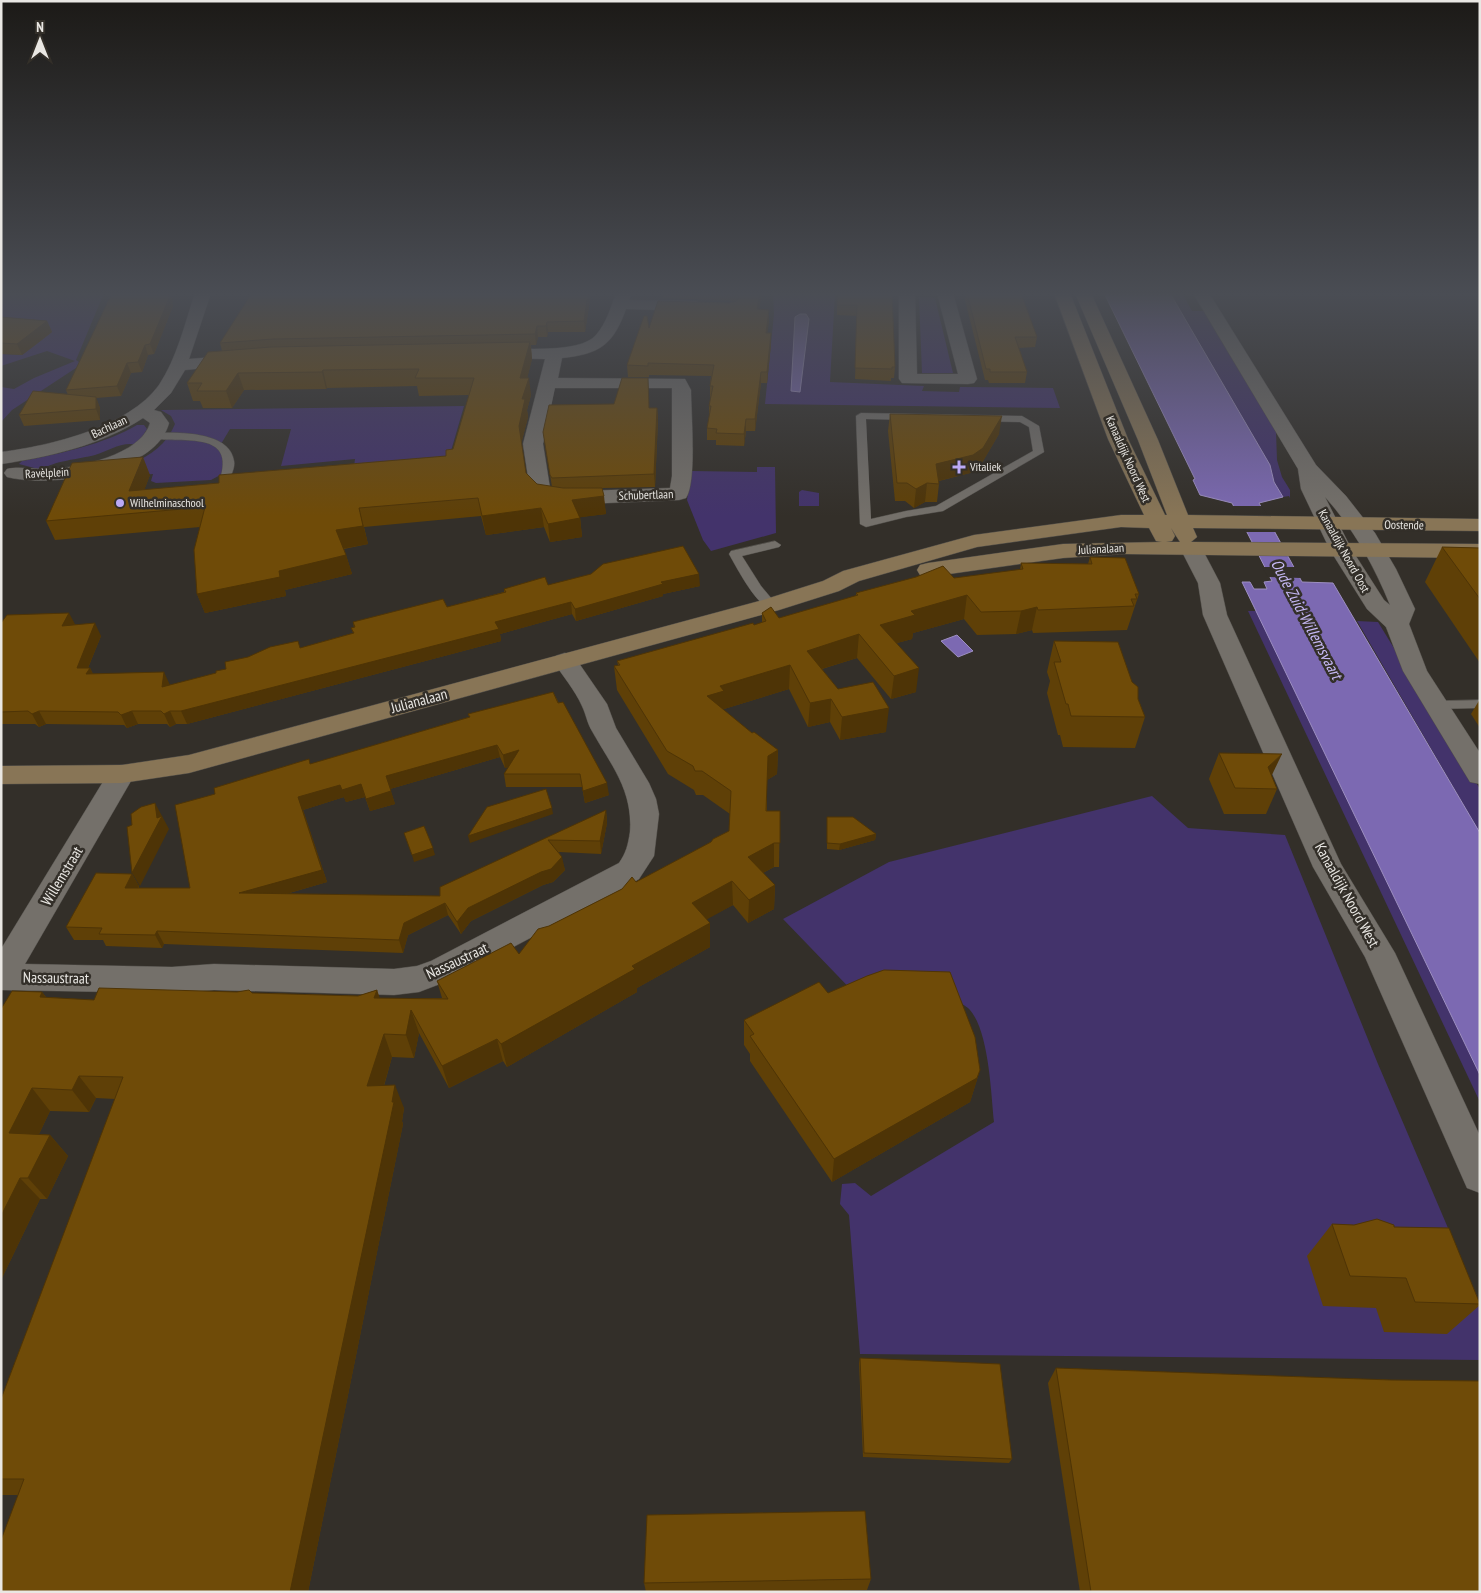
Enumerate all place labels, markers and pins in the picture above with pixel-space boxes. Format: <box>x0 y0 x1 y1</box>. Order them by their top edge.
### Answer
place label: Vitaliek <box>969 459 1002 474</box>
marker: Vitaliek <box>952 460 966 474</box>
place label: Wilhelminaschool <box>130 495 204 510</box>
marker: Wilhelminaschool <box>114 497 126 509</box>

